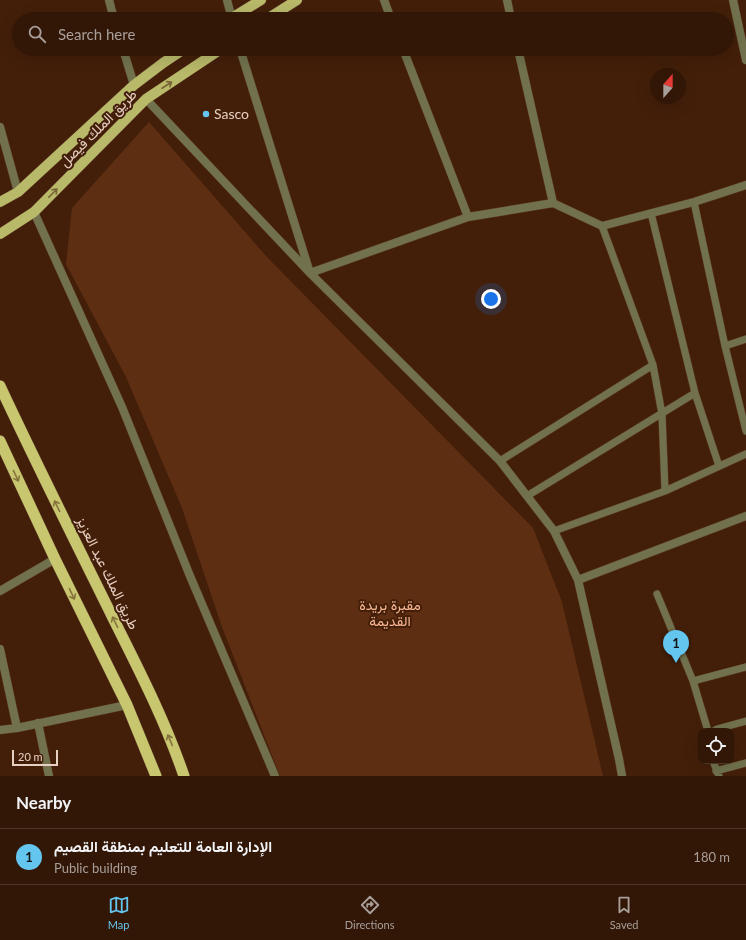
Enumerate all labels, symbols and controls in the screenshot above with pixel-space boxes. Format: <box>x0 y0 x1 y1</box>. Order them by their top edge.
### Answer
search box <box>12 12 734 56</box>
icon: search <box>26 23 48 45</box>
text: Search here <box>58 25 135 43</box>
north arrow <box>650 68 686 104</box>
one-way arrow <box>162 81 173 89</box>
street label: طريق الملك فيصل <box>55 85 141 171</box>
place label: Sasco <box>214 105 249 122</box>
marker: Sasco <box>201 109 211 119</box>
one-way arrow <box>48 188 58 198</box>
your location <box>481 289 501 309</box>
one-way arrow <box>13 470 21 482</box>
one-way arrow <box>53 500 60 512</box>
street label: طريق الملك عبد العزيز <box>72 513 143 632</box>
one-way arrow <box>69 587 76 599</box>
park label: مقبرة بريدة القديمة <box>359 596 421 629</box>
one-way arrow <box>111 616 118 628</box>
pin: 1 <box>663 630 689 663</box>
map controls <box>698 728 734 764</box>
button: locate <box>698 728 734 764</box>
one-way arrow <box>166 734 174 746</box>
scale bar <box>12 748 58 767</box>
text: 20 m <box>18 750 43 763</box>
text: Nearby <box>16 792 71 813</box>
text: الإدارة العامة للتعليم بمنطقة القصيم <box>54 837 272 855</box>
text: 1 <box>25 849 33 865</box>
text: 180 m <box>693 849 730 865</box>
text: Public building <box>54 860 137 876</box>
tab: Map <box>108 894 130 931</box>
tab: Directions <box>345 894 394 931</box>
tab: Saved <box>610 894 638 931</box>

